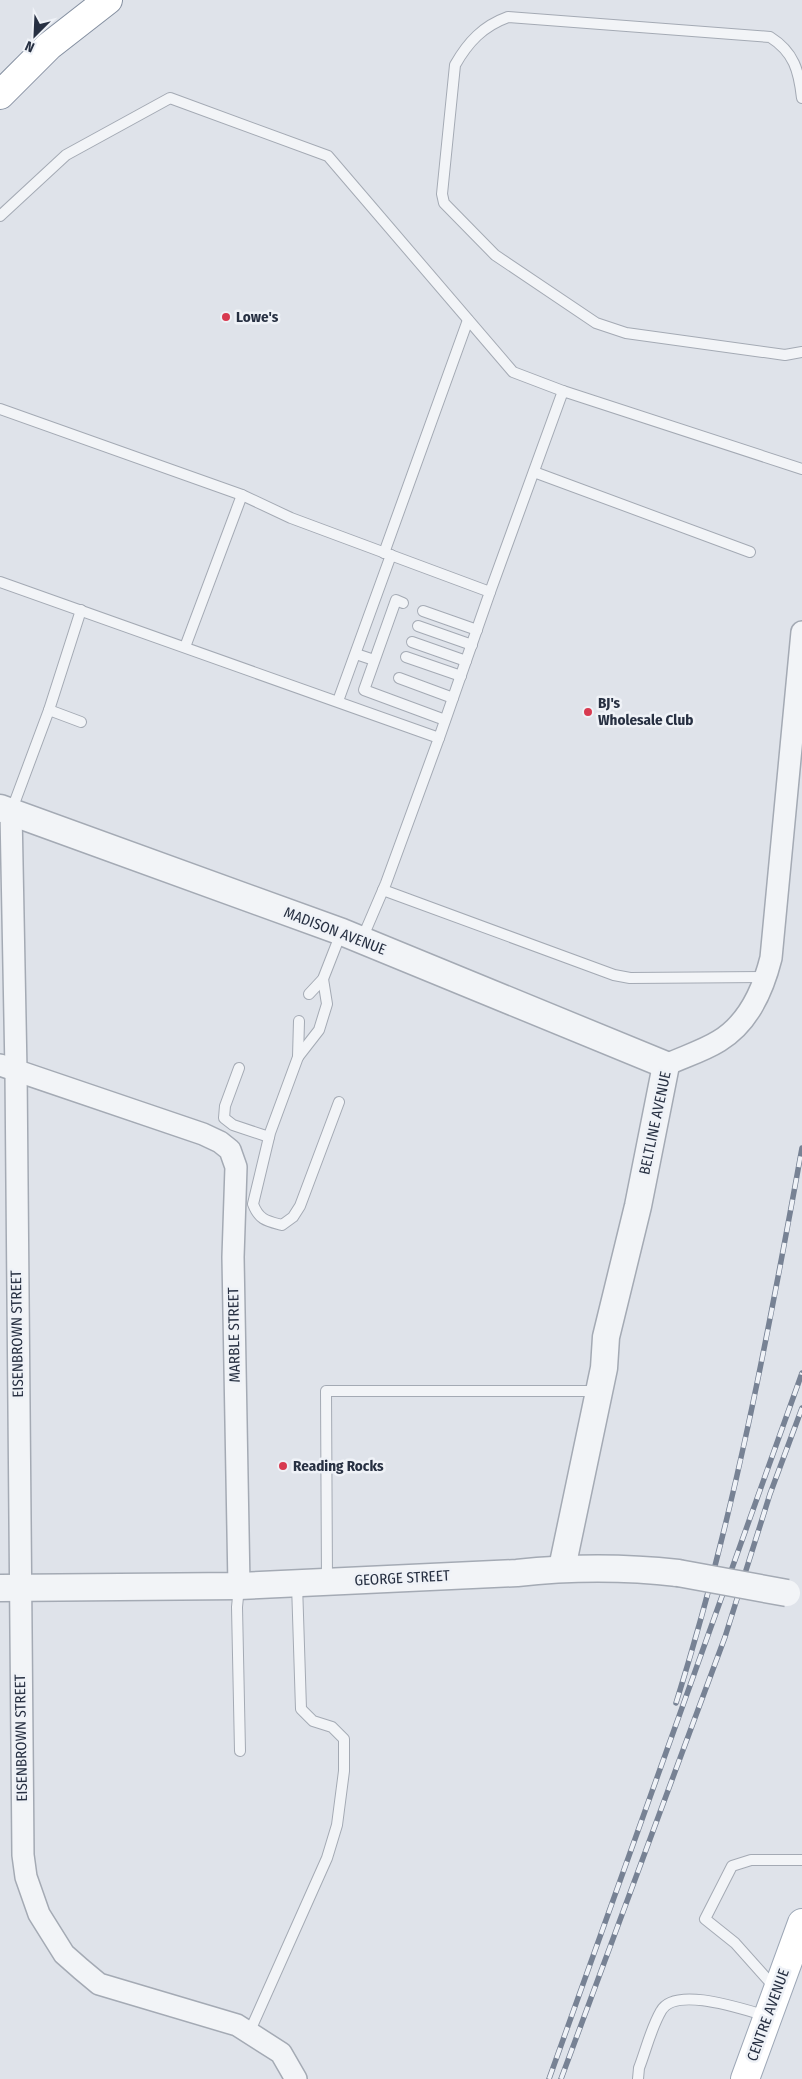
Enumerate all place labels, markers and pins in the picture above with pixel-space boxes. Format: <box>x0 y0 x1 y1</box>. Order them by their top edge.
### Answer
place label: Lowe's <box>236 308 279 326</box>
marker: Lowe's <box>220 311 232 323</box>
place label: BJ's Wholesale Club <box>598 694 693 729</box>
marker: BJ's Wholesale Club <box>582 706 594 718</box>
place label: Reading Rocks <box>293 1457 384 1475</box>
marker: Reading Rocks <box>277 1460 289 1472</box>

